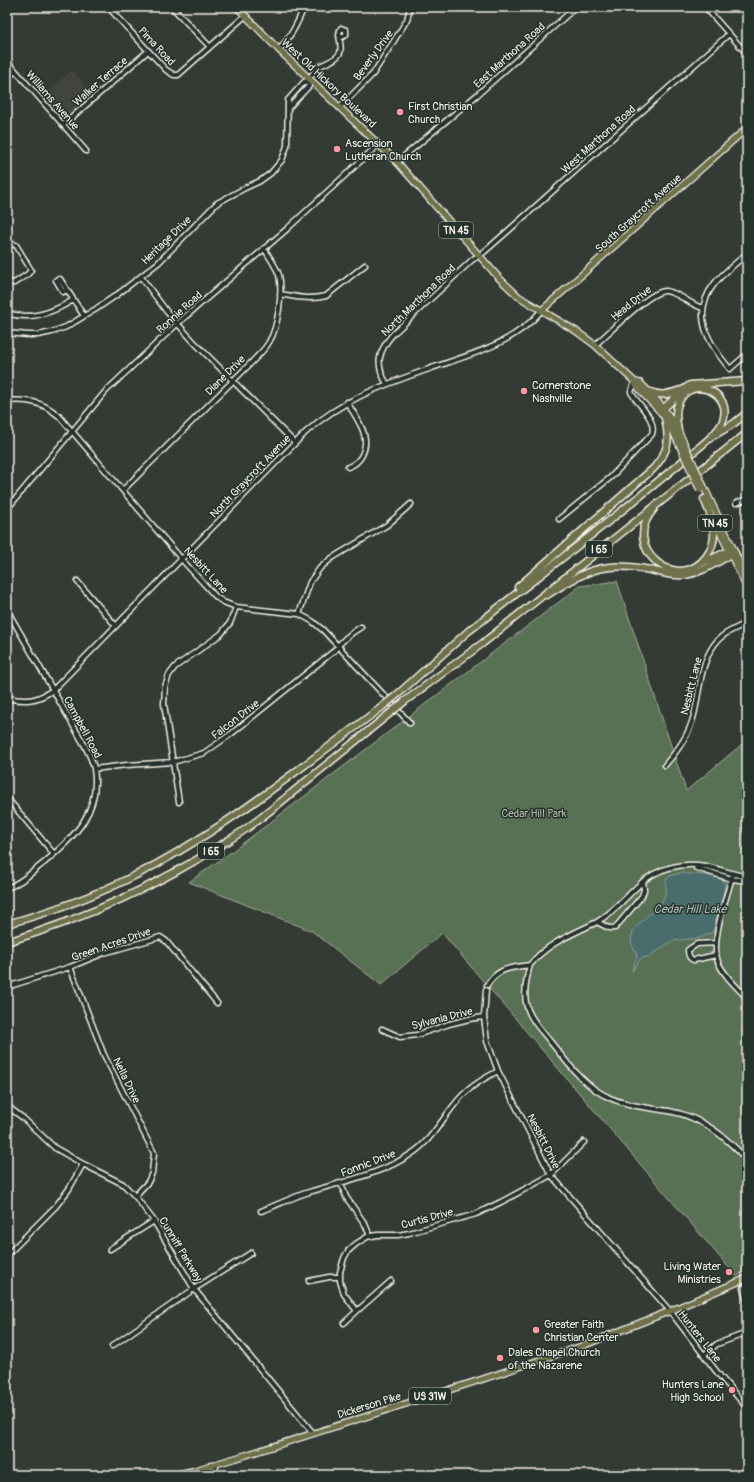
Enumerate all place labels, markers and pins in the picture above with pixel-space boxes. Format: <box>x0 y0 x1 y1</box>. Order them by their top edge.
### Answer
place label: First Christian Church <box>408 100 472 126</box>
marker: First Christian Church <box>395 107 405 117</box>
place label: Ascension Lutheran Church <box>345 137 421 163</box>
marker: Ascension Lutheran Church <box>332 144 342 154</box>
place label: Cornerstone Nashville <box>532 379 592 405</box>
marker: Cornerstone Nashville <box>519 386 529 396</box>
place label: Living Water Ministries <box>664 1260 721 1286</box>
marker: Living Water Ministries <box>724 1267 734 1277</box>
place label: Greater Faith Christian Center <box>544 1318 618 1344</box>
marker: Greater Faith Christian Center <box>531 1325 541 1335</box>
place label: Dales Chapel Church of the Nazarene <box>508 1346 600 1372</box>
marker: Dales Chapel Church of the Nazarene <box>495 1353 505 1363</box>
place label: Hunters Lane High School <box>662 1378 725 1404</box>
marker: Hunters Lane High School <box>727 1385 737 1395</box>

